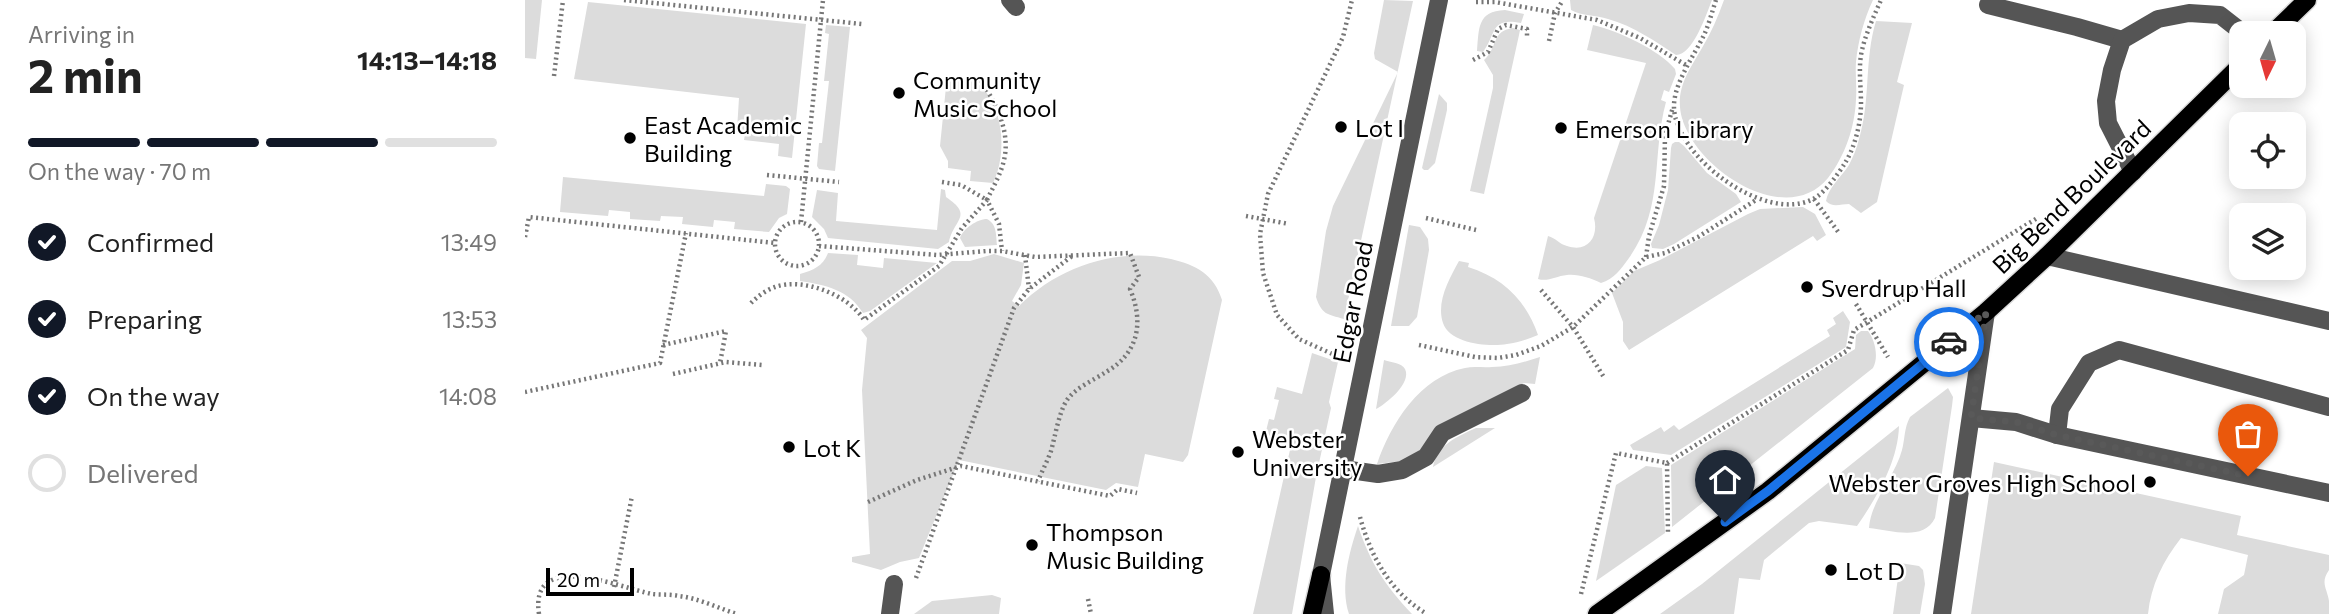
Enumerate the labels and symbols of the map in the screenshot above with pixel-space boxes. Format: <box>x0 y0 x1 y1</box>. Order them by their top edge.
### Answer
north arrow <box>2229 21 2307 98</box>
place label: Community Music School <box>913 65 1057 122</box>
marker: Community Music School <box>891 85 907 101</box>
place label: East Academic Building <box>644 110 802 167</box>
place label: Lot I <box>1355 113 1404 142</box>
street label: Big Bend Boulevard <box>1986 113 2156 279</box>
place label: Emerson Library <box>1575 114 1754 143</box>
marker: Lot I <box>1333 119 1349 135</box>
marker: Emerson Library <box>1553 120 1569 136</box>
marker: East Academic Building <box>622 130 638 146</box>
street label: Edgar Road <box>1326 239 1378 365</box>
place label: Sverdrup Hall <box>1821 273 1967 302</box>
marker: Sverdrup Hall <box>1799 279 1815 295</box>
courier <box>1914 307 1984 377</box>
pin <box>2218 404 2278 476</box>
place label: Webster University <box>1252 424 1363 481</box>
place label: Lot K <box>803 433 861 462</box>
marker: Lot K <box>781 439 797 455</box>
marker: Webster University <box>1230 444 1246 460</box>
pin <box>1695 450 1755 522</box>
place label: Webster Groves High School <box>1828 468 2136 497</box>
marker: Webster Groves High School <box>2142 474 2158 490</box>
place label: Thompson Music Building <box>1046 517 1204 574</box>
marker: Thompson Music Building <box>1024 537 1040 553</box>
place label: Lot D <box>1845 556 1905 585</box>
marker: Lot D <box>1823 562 1839 578</box>
scale bar <box>546 565 633 597</box>

